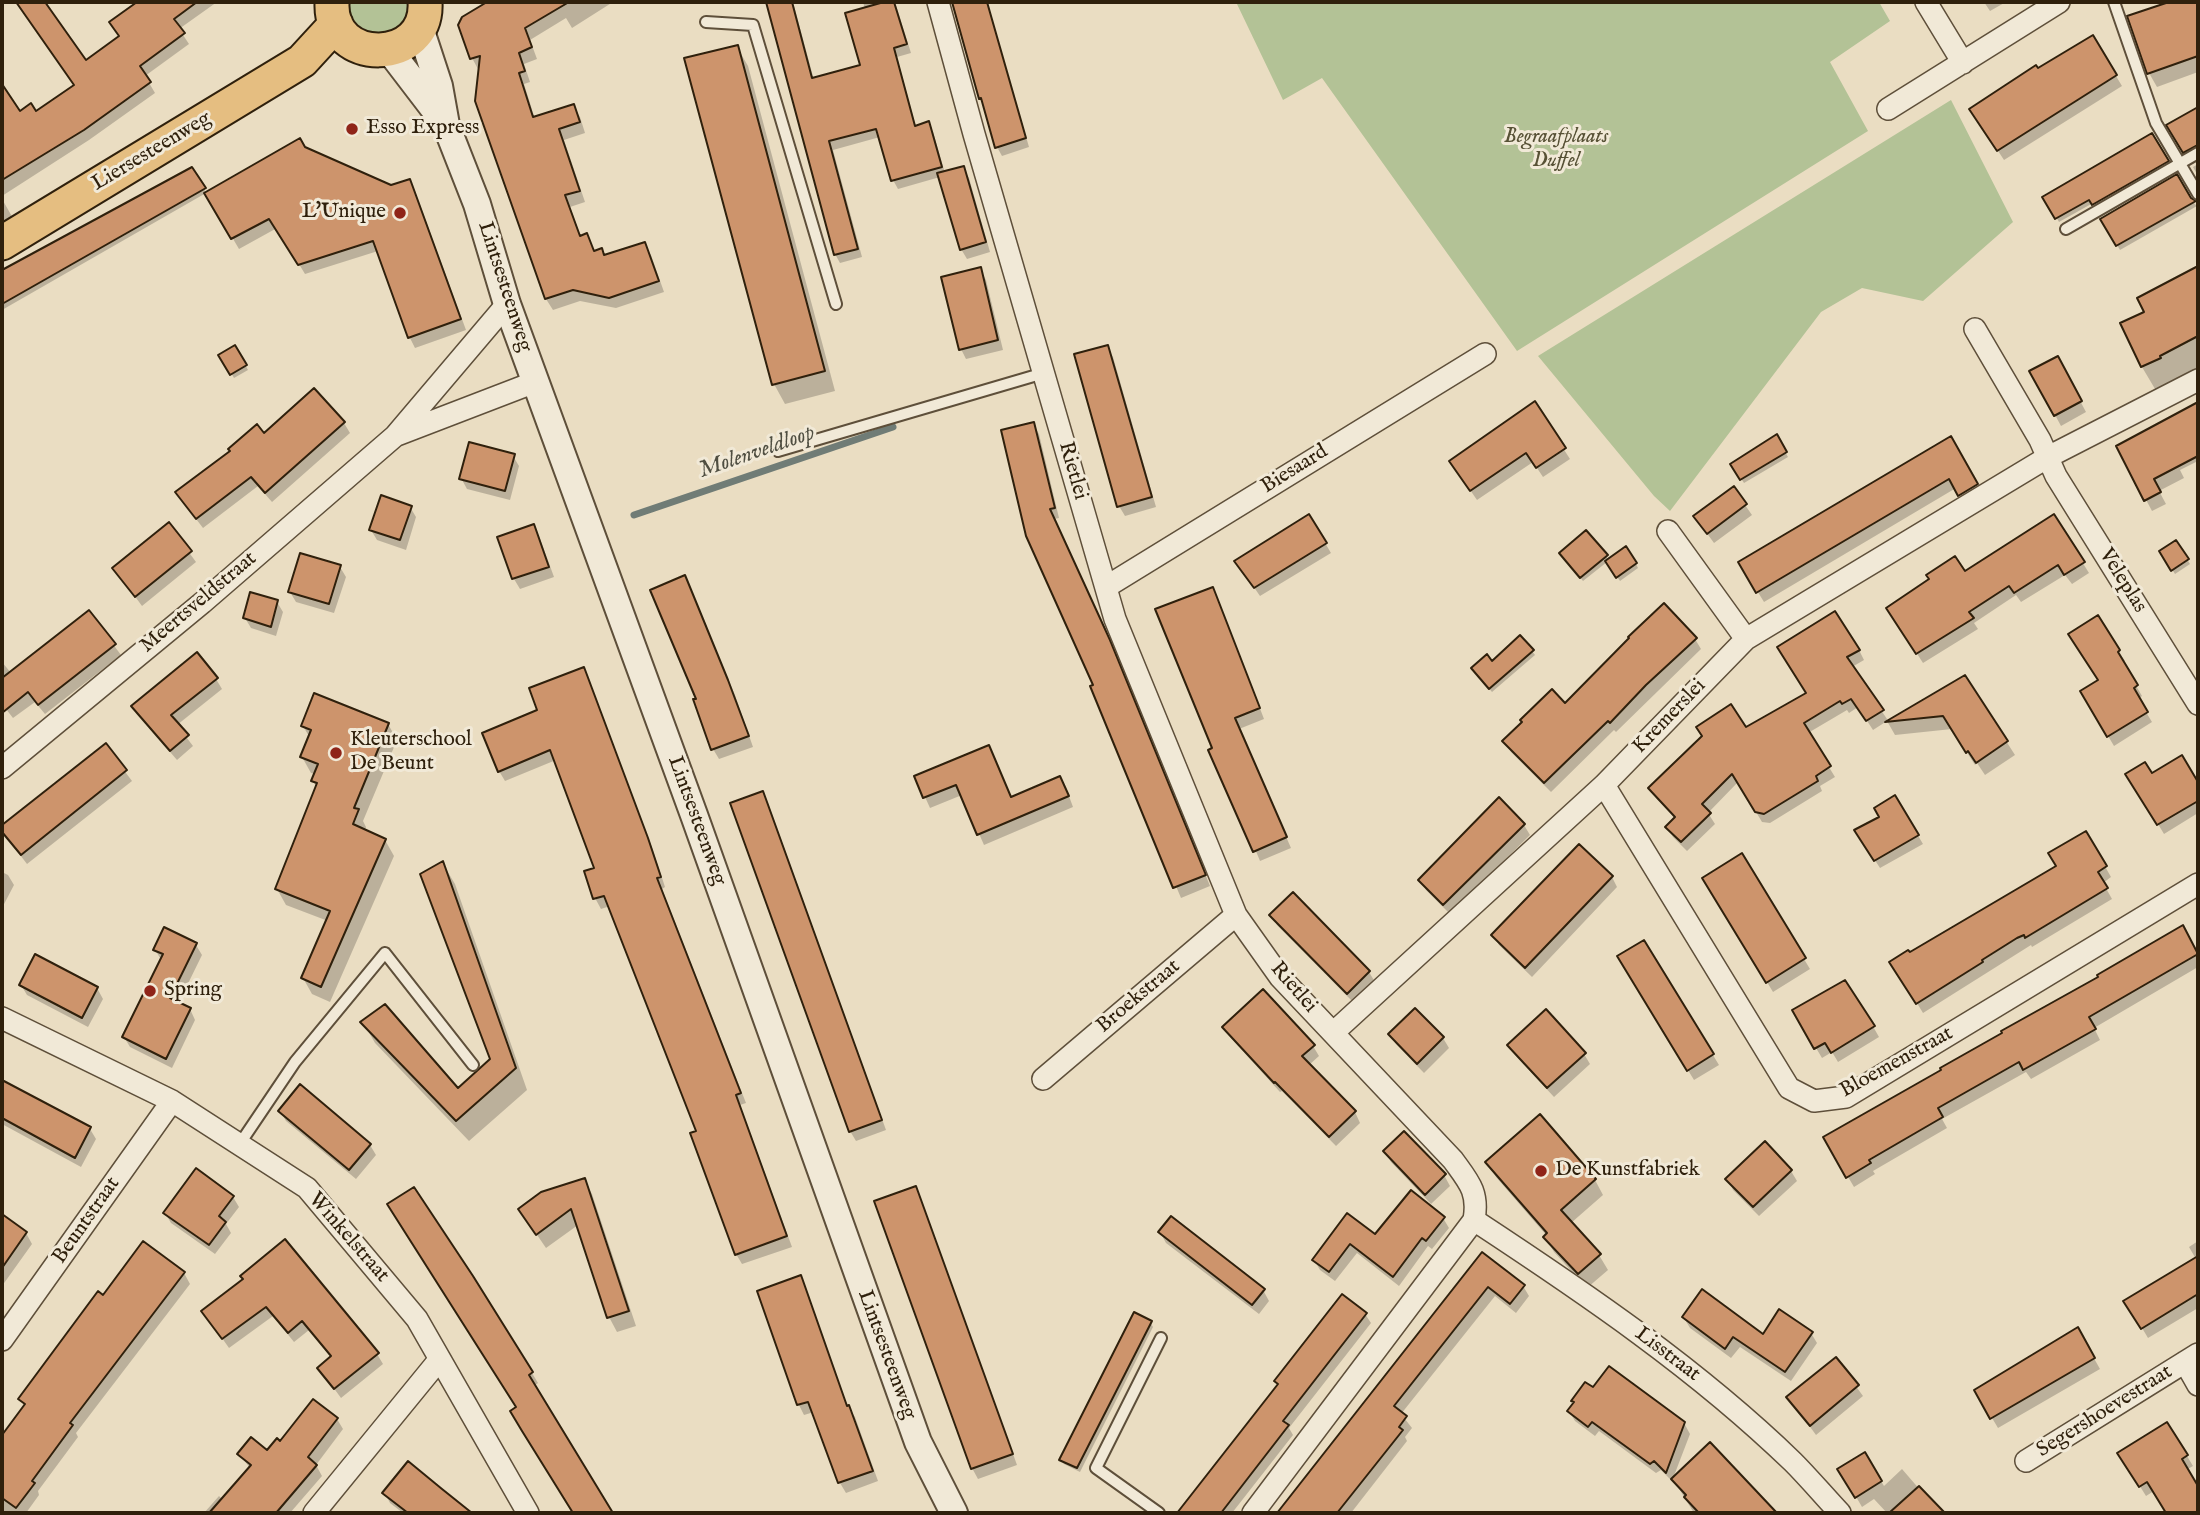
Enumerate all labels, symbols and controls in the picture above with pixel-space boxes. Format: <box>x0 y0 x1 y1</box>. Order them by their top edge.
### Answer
street label: Liersesteenweg <box>88 107 216 197</box>
place label: Esso Express <box>366 116 479 142</box>
marker: Esso Express <box>344 121 360 137</box>
park label: Begraafplaats Duffel <box>1504 125 1608 175</box>
place label: L'Unique <box>302 200 386 226</box>
marker: L'Unique <box>392 205 408 221</box>
street label: Lintsesteenweg <box>471 219 537 355</box>
water label: Molenveldloop <box>695 420 819 486</box>
street label: Rietlei <box>1052 439 1092 503</box>
street label: Biesaard <box>1257 440 1333 500</box>
street label: Veleplas <box>2092 544 2152 618</box>
street label: Meertsveldstraat <box>136 547 262 659</box>
street label: Kremerslei <box>1628 674 1712 760</box>
place label: Kleuterschool De Beunt <box>350 728 472 778</box>
marker: Kleuterschool De Beunt <box>328 745 344 761</box>
street label: Lintsesteenweg <box>661 753 731 889</box>
street label: Broekstraat <box>1092 955 1186 1039</box>
street label: Rietlei <box>1264 957 1322 1019</box>
place label: Spring <box>164 978 222 1004</box>
marker: Spring <box>142 983 158 999</box>
street label: Bloemenstraat <box>1836 1022 1958 1104</box>
place label: De Kunstfabriek <box>1555 1158 1700 1184</box>
marker: De Kunstfabriek <box>1533 1163 1549 1179</box>
street label: Beuntstraat <box>48 1173 126 1269</box>
street label: Winkelstraat <box>302 1188 394 1288</box>
street label: Lintsesteenweg <box>851 1287 921 1423</box>
street label: Lisstraat <box>1629 1322 1705 1388</box>
street label: Segershoevestraat <box>2033 1360 2177 1464</box>

